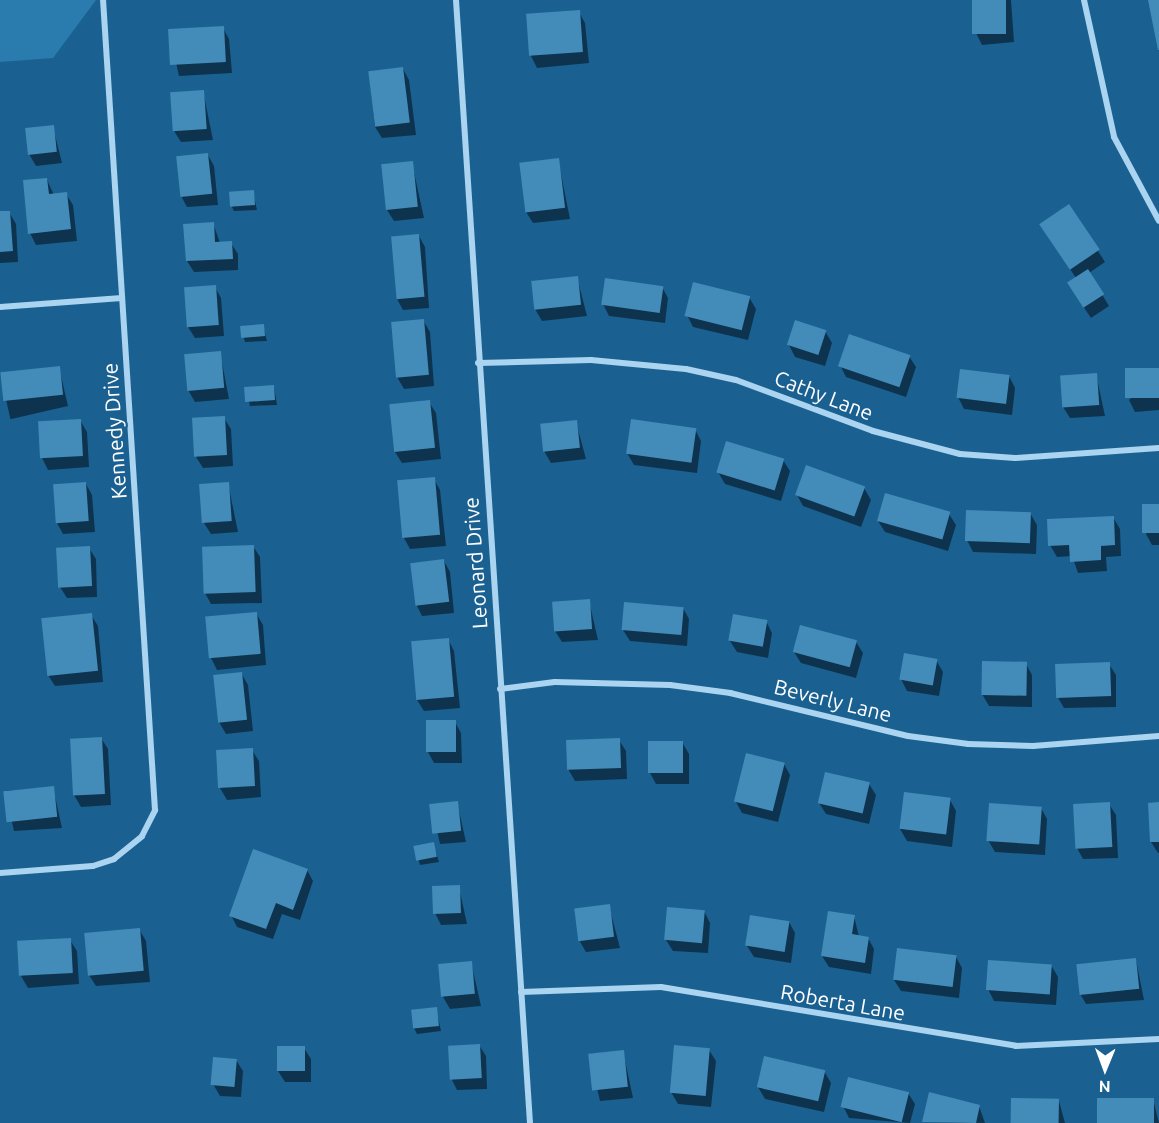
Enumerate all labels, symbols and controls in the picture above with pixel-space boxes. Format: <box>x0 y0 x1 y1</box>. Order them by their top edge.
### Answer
street label: Kennedy Drive <box>97 362 131 500</box>
street label: Cathy Lane <box>771 365 877 425</box>
street label: Leonard Drive <box>458 496 492 630</box>
street label: Beverly Lane <box>772 673 894 727</box>
street label: Roberta Lane <box>779 979 907 1025</box>
north arrow <box>1075 1039 1135 1099</box>
text: N <box>1099 1078 1111 1096</box>

